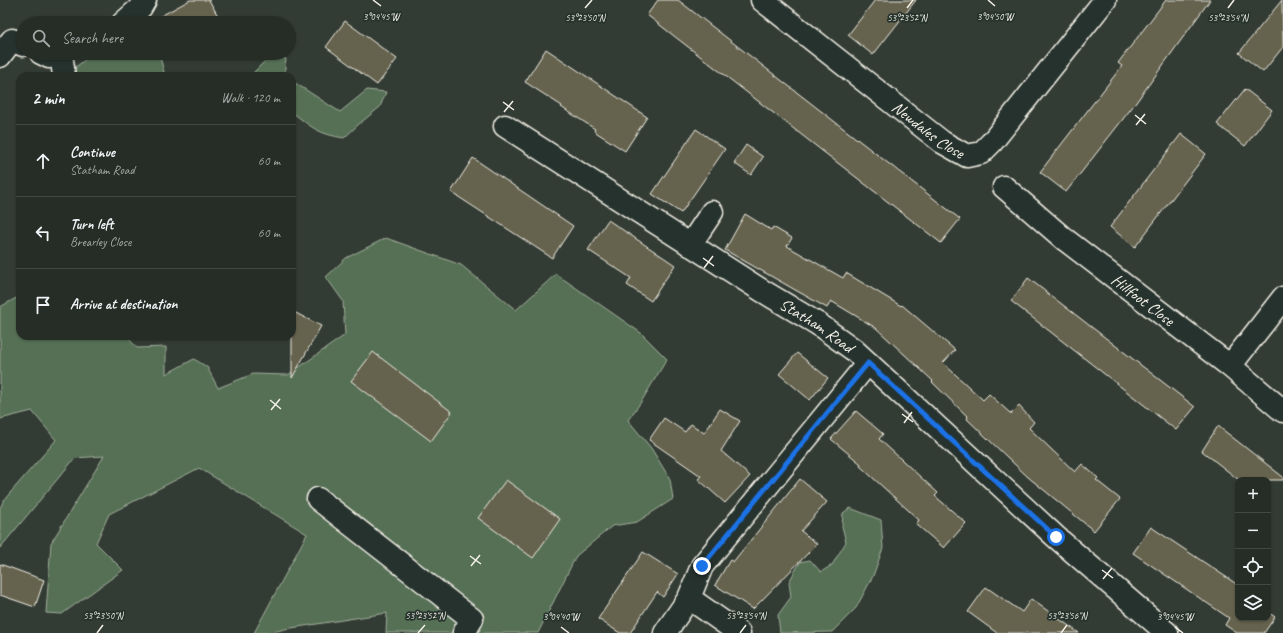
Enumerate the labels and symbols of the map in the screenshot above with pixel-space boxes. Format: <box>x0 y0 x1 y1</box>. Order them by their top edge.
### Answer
text: 3°04'45"W <box>363 10 401 23</box>
text: 3°04'50"W <box>977 10 1015 23</box>
text: 53°23'50"N <box>565 11 607 24</box>
text: 53°23'52"N <box>887 11 929 24</box>
text: 53°23'54"N <box>1208 11 1250 24</box>
street label: Newdales Close <box>888 96 969 164</box>
street label: Hillfoot Close <box>1108 269 1180 331</box>
street label: Statham Road <box>776 293 861 359</box>
route start <box>1047 528 1065 546</box>
route end <box>693 557 711 575</box>
text: 53°23'50"N <box>83 609 125 622</box>
text: 53°23'52"N <box>405 609 447 622</box>
text: 53°23'54"N <box>726 609 768 622</box>
text: 53°23'56"N <box>1047 609 1089 622</box>
text: 3°04'40"W <box>543 610 581 623</box>
text: 3°04'45"W <box>1157 610 1195 623</box>

